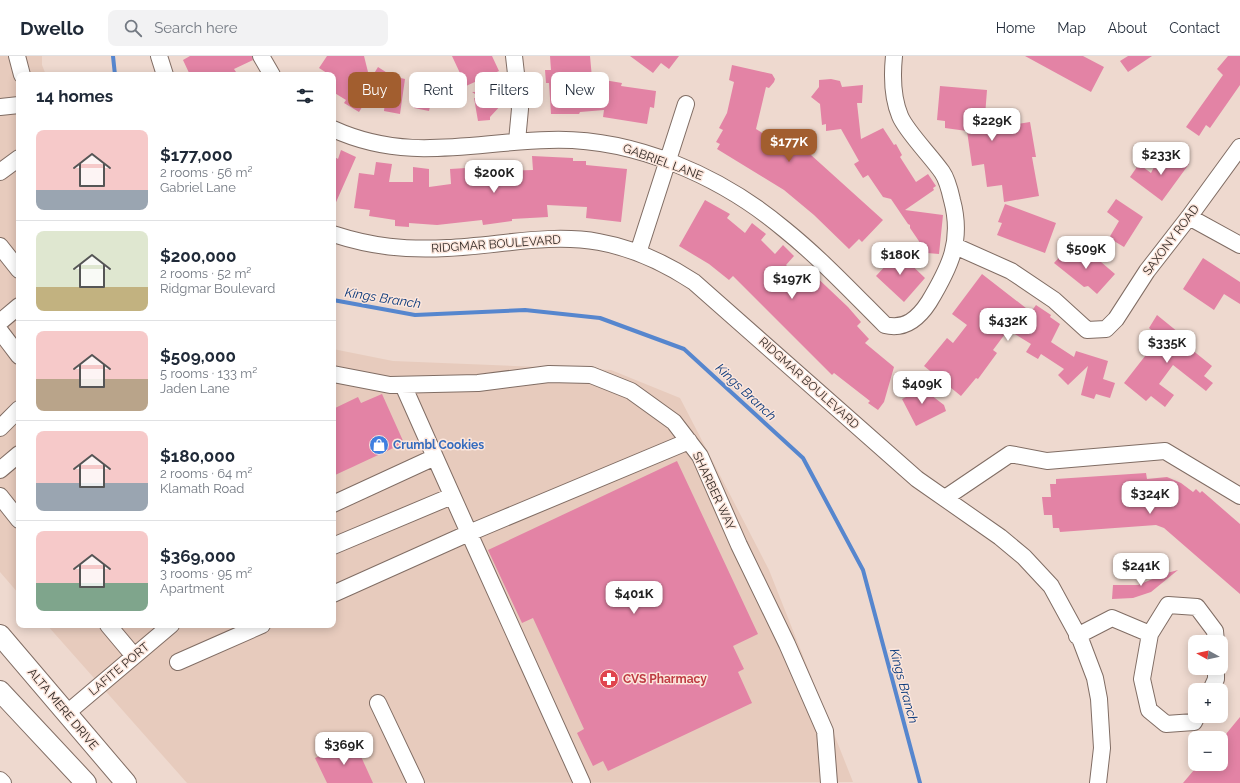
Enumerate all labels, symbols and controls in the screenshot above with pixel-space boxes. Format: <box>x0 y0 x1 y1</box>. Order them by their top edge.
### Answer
search box <box>108 10 388 46</box>
text: Dwello <box>20 17 84 39</box>
icon: search <box>122 17 144 39</box>
text: Search here <box>154 19 237 37</box>
text: Home <box>996 20 1035 36</box>
text: Map <box>1057 20 1086 36</box>
text: About <box>1108 20 1147 36</box>
text: Contact <box>1169 20 1220 36</box>
chip: Buy <box>348 72 401 108</box>
chip: Rent <box>409 72 467 108</box>
chip: Filters <box>475 72 543 108</box>
chip: New <box>551 72 609 108</box>
icon: filters <box>294 85 316 107</box>
text: 14 homes <box>36 86 113 106</box>
pin: $229K <box>964 108 1020 142</box>
text: $229K <box>972 113 1012 128</box>
pin: $177K <box>761 129 817 163</box>
text: $177K <box>770 134 808 149</box>
street label: GABRIEL LANE <box>621 141 705 183</box>
pin: $233K <box>1133 142 1189 176</box>
text: $177,000 <box>160 145 233 165</box>
icon: home <box>68 146 116 194</box>
text: $233K <box>1142 147 1180 162</box>
pin: $200K <box>466 160 522 194</box>
text: 2 rooms · 56 m² <box>160 165 252 180</box>
text: $200K <box>474 165 514 180</box>
text: Gabriel Lane <box>160 180 236 195</box>
street label: SAXONY ROAD <box>1140 202 1202 278</box>
street label: RIDGMAR BOULEVARD <box>431 232 562 256</box>
pin: $509K <box>1058 236 1114 270</box>
text: $509K <box>1066 241 1106 256</box>
pin: $180K <box>872 242 928 276</box>
text: $200,000 <box>160 246 237 266</box>
icon: home <box>68 247 116 295</box>
text: $180K <box>880 247 920 262</box>
text: 2 rooms · 52 m² <box>160 266 251 281</box>
pin: $197K <box>764 266 820 300</box>
text: $197K <box>773 271 811 286</box>
text: Ridgmar Boulevard <box>160 281 275 296</box>
water label: Kings Branch <box>344 285 422 311</box>
pin: $432K <box>980 308 1036 342</box>
text: $432K <box>989 313 1027 328</box>
pin: $335K <box>1139 330 1195 364</box>
street label: RIDGMAR BOULEVARD <box>756 334 862 432</box>
text: $335K <box>1148 335 1186 350</box>
text: $509,000 <box>160 346 236 366</box>
icon: home <box>68 347 116 395</box>
water label: Kings Branch <box>713 360 779 424</box>
text: 5 rooms · 133 m² <box>160 366 257 381</box>
pin: $409K <box>894 371 950 405</box>
text: $409K <box>902 376 942 391</box>
text: Jaden Lane <box>160 381 230 396</box>
shop icon: Crumbl Cookies <box>368 434 390 456</box>
place label: Crumbl Cookies <box>393 438 484 452</box>
text: $180,000 <box>160 446 235 466</box>
icon: home <box>68 447 116 495</box>
street label: SHARBER WAY <box>690 450 738 532</box>
text: 2 rooms · 64 m² <box>160 466 252 481</box>
text: Klamath Road <box>160 481 244 496</box>
pin: $324K <box>1122 481 1178 515</box>
text: $324K <box>1131 486 1169 501</box>
text: $369,000 <box>160 546 236 566</box>
icon: home <box>68 547 116 595</box>
pin: $241K <box>1113 553 1169 587</box>
text: $241K <box>1122 558 1160 573</box>
text: 3 rooms · 95 m² <box>160 566 252 581</box>
text: Apartment <box>160 581 224 596</box>
pin: $401K <box>606 581 662 615</box>
text: $401K <box>615 586 653 601</box>
north arrow <box>1188 635 1228 675</box>
map controls <box>1188 635 1228 771</box>
street label: LAFITE PORT <box>86 639 153 698</box>
water label: Kings Branch <box>887 647 921 725</box>
street label: ALTA MERE DRIVE <box>25 665 101 753</box>
pharmacy icon: CVS Pharmacy <box>598 668 620 690</box>
place label: CVS Pharmacy <box>623 672 707 686</box>
button: + <box>1188 683 1228 723</box>
button: − <box>1188 731 1228 771</box>
pin: $369K <box>316 732 372 766</box>
text: $369K <box>324 737 364 752</box>

